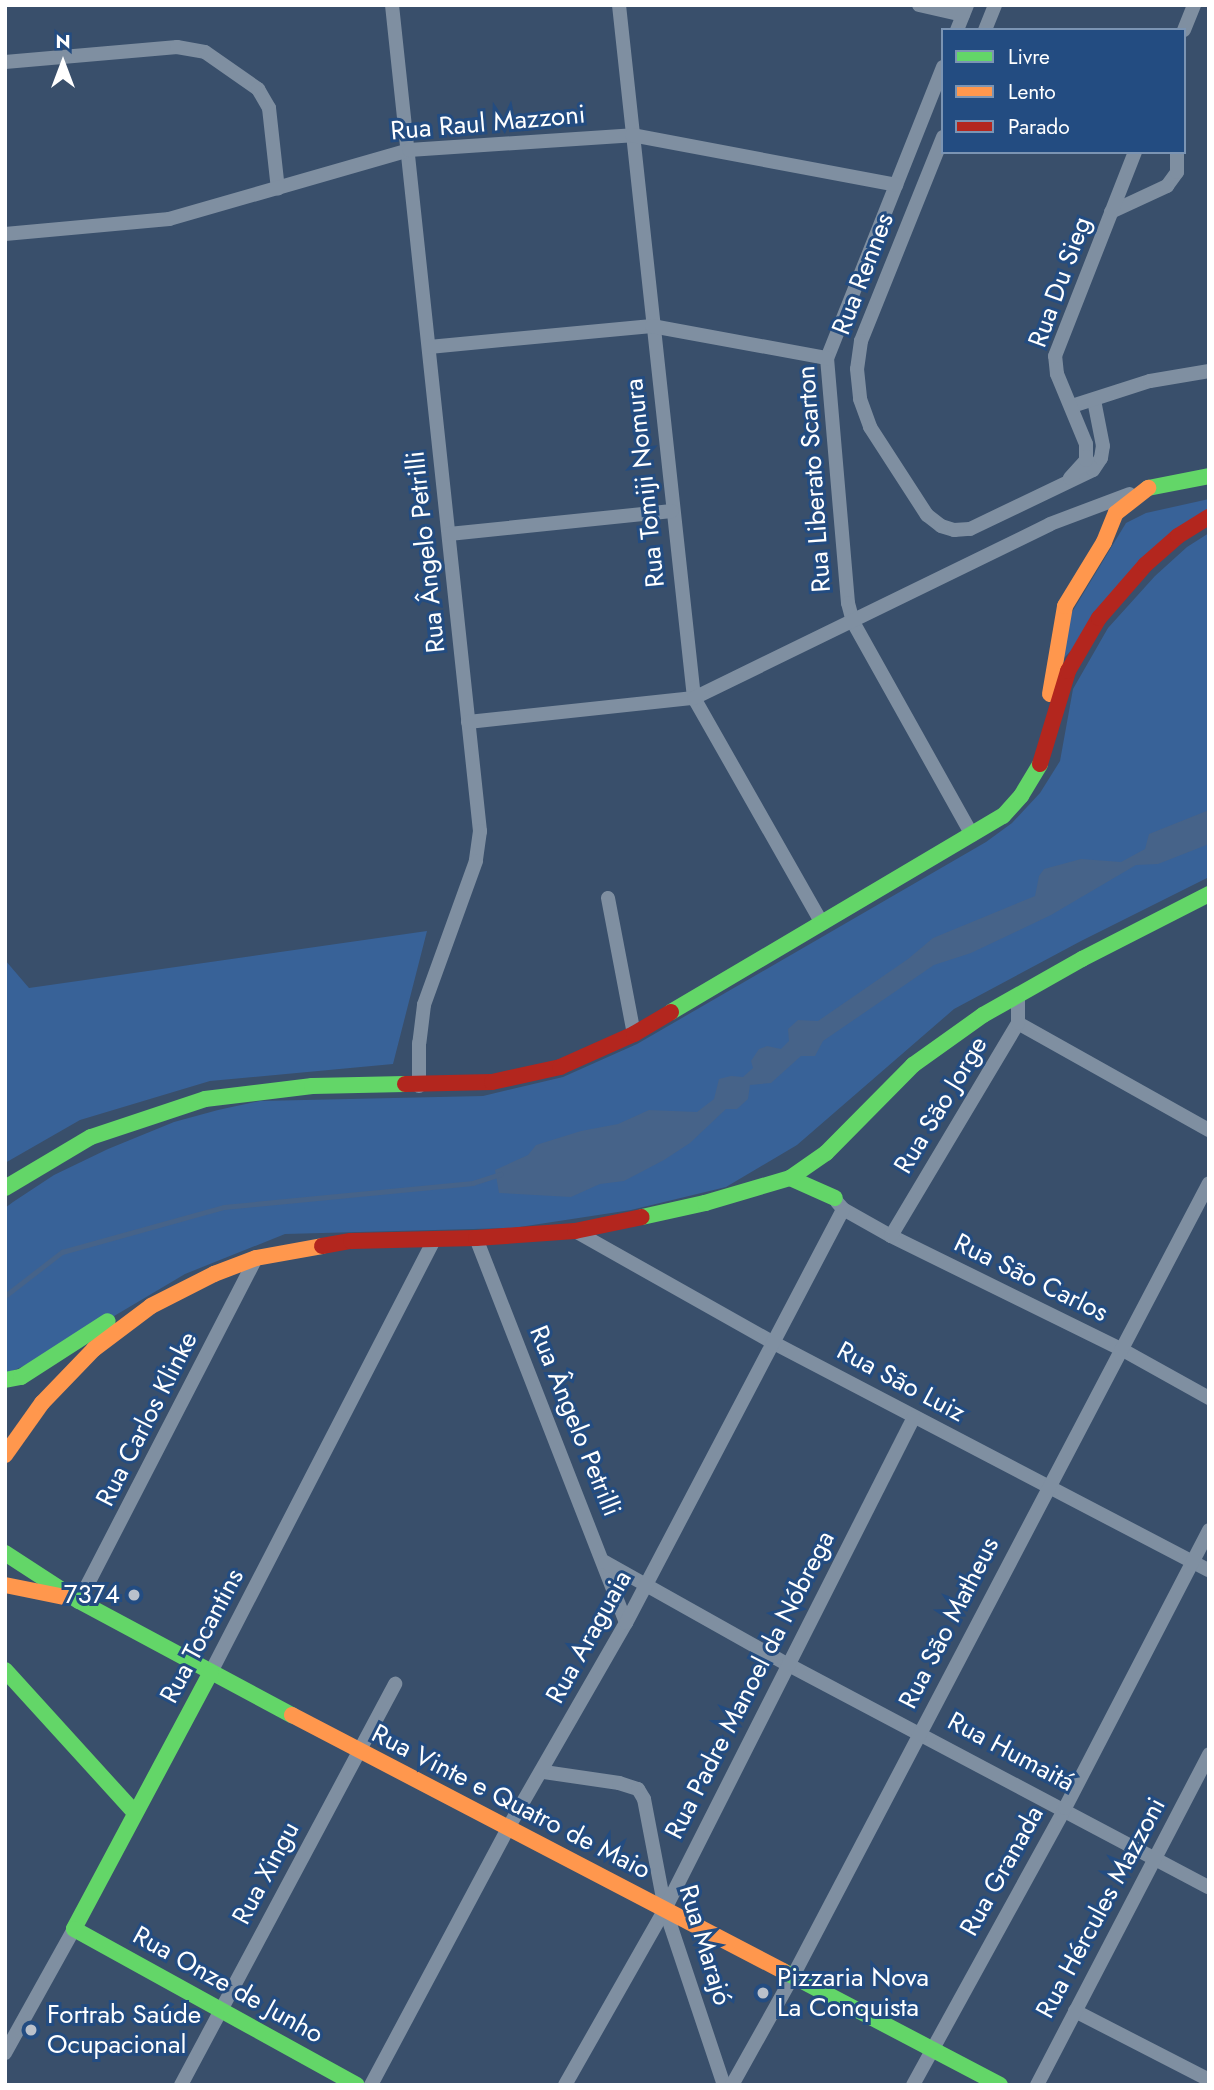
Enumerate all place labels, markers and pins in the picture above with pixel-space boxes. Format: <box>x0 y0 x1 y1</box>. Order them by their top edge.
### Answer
place label: 7374 <box>64 1579 120 1611</box>
marker: 7374 <box>126 1587 142 1603</box>
place label: Pizzaria Nova La Conquista <box>777 1962 929 2024</box>
marker: Pizzaria Nova La Conquista <box>755 1985 771 2001</box>
place label: Fortrab Saúde Ocupacional <box>47 1999 201 2060</box>
marker: Fortrab Saúde Ocupacional <box>21 2020 41 2040</box>

